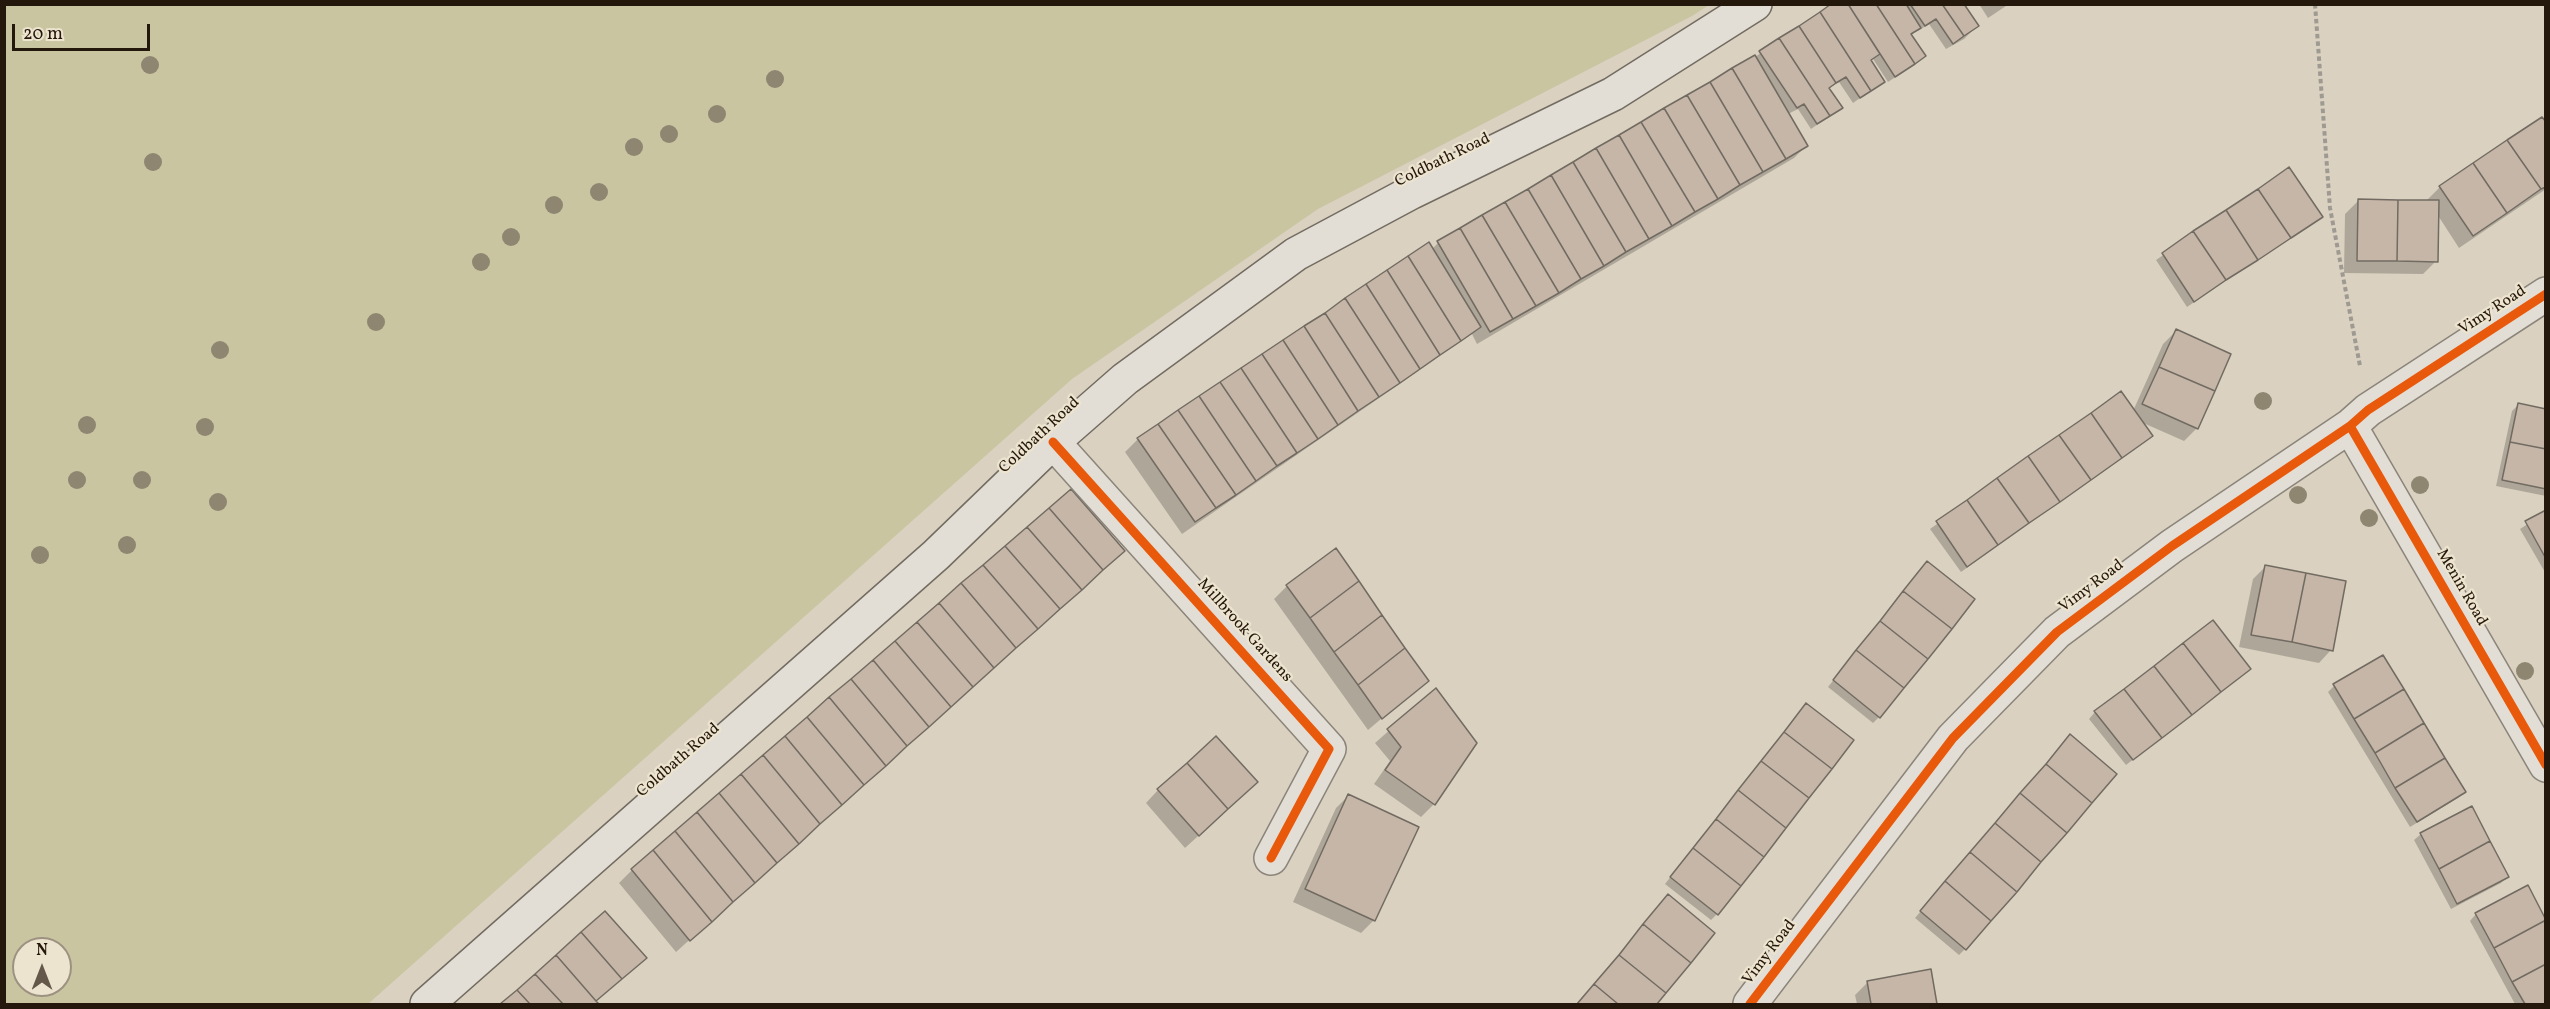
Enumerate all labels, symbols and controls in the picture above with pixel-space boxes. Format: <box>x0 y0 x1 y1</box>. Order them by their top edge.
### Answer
scale bar <box>15 12 153 50</box>
text: 20 m <box>23 22 63 47</box>
street label: Coldbath Road <box>1392 130 1494 192</box>
street label: Vimy Road <box>2456 282 2530 340</box>
street label: Coldbath Road <box>996 394 1084 478</box>
street label: Menin Road <box>2431 546 2491 630</box>
street label: Vimy Road <box>2056 556 2128 618</box>
street label: Millbrook Gardens <box>1192 575 1296 687</box>
street label: Coldbath Road <box>634 720 724 802</box>
street label: Vimy Road <box>1739 917 1801 989</box>
north arrow <box>12 937 72 997</box>
text: N <box>36 940 48 962</box>

